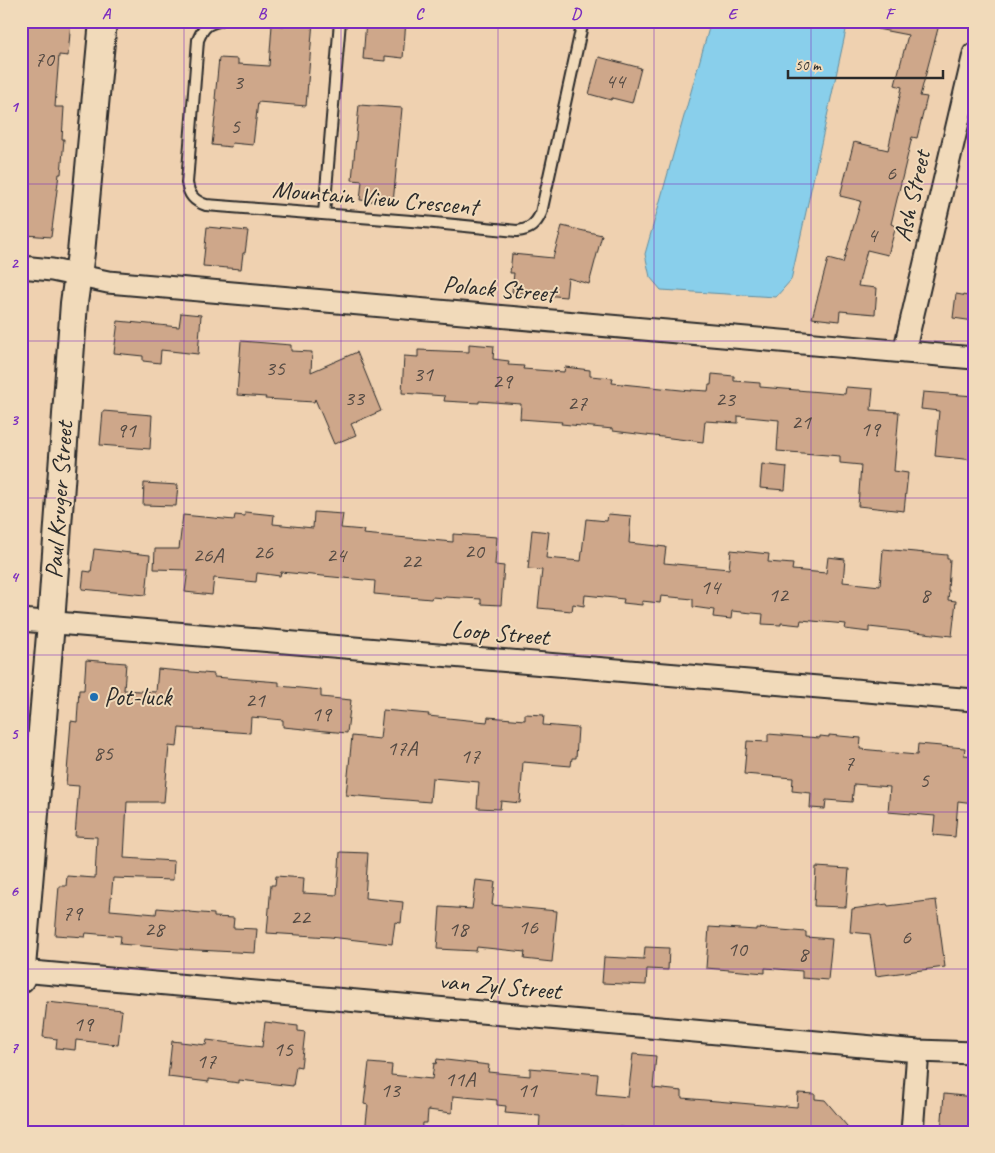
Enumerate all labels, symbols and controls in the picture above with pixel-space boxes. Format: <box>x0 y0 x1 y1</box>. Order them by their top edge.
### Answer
text: A <box>102 4 112 24</box>
text: B <box>258 4 268 24</box>
text: C <box>415 4 425 24</box>
text: D <box>571 4 582 24</box>
text: E <box>728 4 739 24</box>
text: F <box>885 4 896 24</box>
house number: 70 <box>34 45 56 73</box>
scale bar <box>788 48 942 80</box>
text: 50 m <box>795 56 822 75</box>
house number: 44 <box>605 67 627 95</box>
house number: 3 <box>233 68 245 96</box>
text: 1 <box>10 97 19 117</box>
house number: 5 <box>230 112 241 140</box>
street label: Ash Street <box>886 145 939 245</box>
house number: 6 <box>886 159 897 187</box>
street label: Mountain View Crescent <box>271 173 483 223</box>
house number: 4 <box>867 221 879 249</box>
text: 2 <box>10 253 19 273</box>
street label: Polack Street <box>442 268 560 310</box>
house number: 35 <box>265 354 286 382</box>
house number: 31 <box>413 360 434 388</box>
house number: 29 <box>492 367 514 395</box>
house number: 33 <box>344 384 366 412</box>
house number: 23 <box>715 385 737 413</box>
house number: 27 <box>567 389 588 417</box>
house number: 21 <box>791 408 812 436</box>
text: 3 <box>10 410 19 430</box>
house number: 19 <box>860 415 882 443</box>
house number: 91 <box>116 416 137 444</box>
street label: Paul Kruger Street <box>38 418 81 580</box>
house number: 20 <box>464 537 486 565</box>
house number: 26 <box>253 538 274 566</box>
house number: 26A <box>193 541 224 569</box>
house number: 24 <box>326 541 348 569</box>
house number: 22 <box>401 547 423 575</box>
text: 4 <box>10 567 19 587</box>
house number: 14 <box>700 573 722 601</box>
house number: 12 <box>768 581 790 609</box>
house number: 8 <box>920 581 932 609</box>
street label: Loop Street <box>450 613 553 653</box>
place label: Pot-luck <box>104 681 173 713</box>
house number: 21 <box>245 686 266 714</box>
marker: Pot-luck <box>88 691 100 703</box>
house number: 19 <box>311 700 333 728</box>
text: 5 <box>11 724 20 744</box>
house number: 17A <box>387 734 418 762</box>
house number: 85 <box>93 739 114 767</box>
house number: 17 <box>460 742 481 770</box>
house number: 7 <box>844 749 855 777</box>
house number: 5 <box>919 766 930 794</box>
text: 6 <box>10 881 19 901</box>
house number: 79 <box>62 899 84 927</box>
house number: 22 <box>290 903 312 931</box>
house number: 16 <box>518 913 539 941</box>
house number: 28 <box>144 915 166 943</box>
house number: 18 <box>448 915 470 943</box>
house number: 6 <box>901 923 912 951</box>
house number: 10 <box>727 935 749 963</box>
house number: 8 <box>798 940 810 968</box>
street label: van Zyl Street <box>438 965 565 1007</box>
house number: 19 <box>73 1010 95 1038</box>
house number: 15 <box>273 1035 294 1063</box>
text: 7 <box>10 1038 19 1058</box>
house number: 17 <box>196 1047 217 1075</box>
house number: 11A <box>445 1065 476 1093</box>
house number: 13 <box>380 1076 402 1104</box>
house number: 11 <box>517 1076 538 1104</box>

